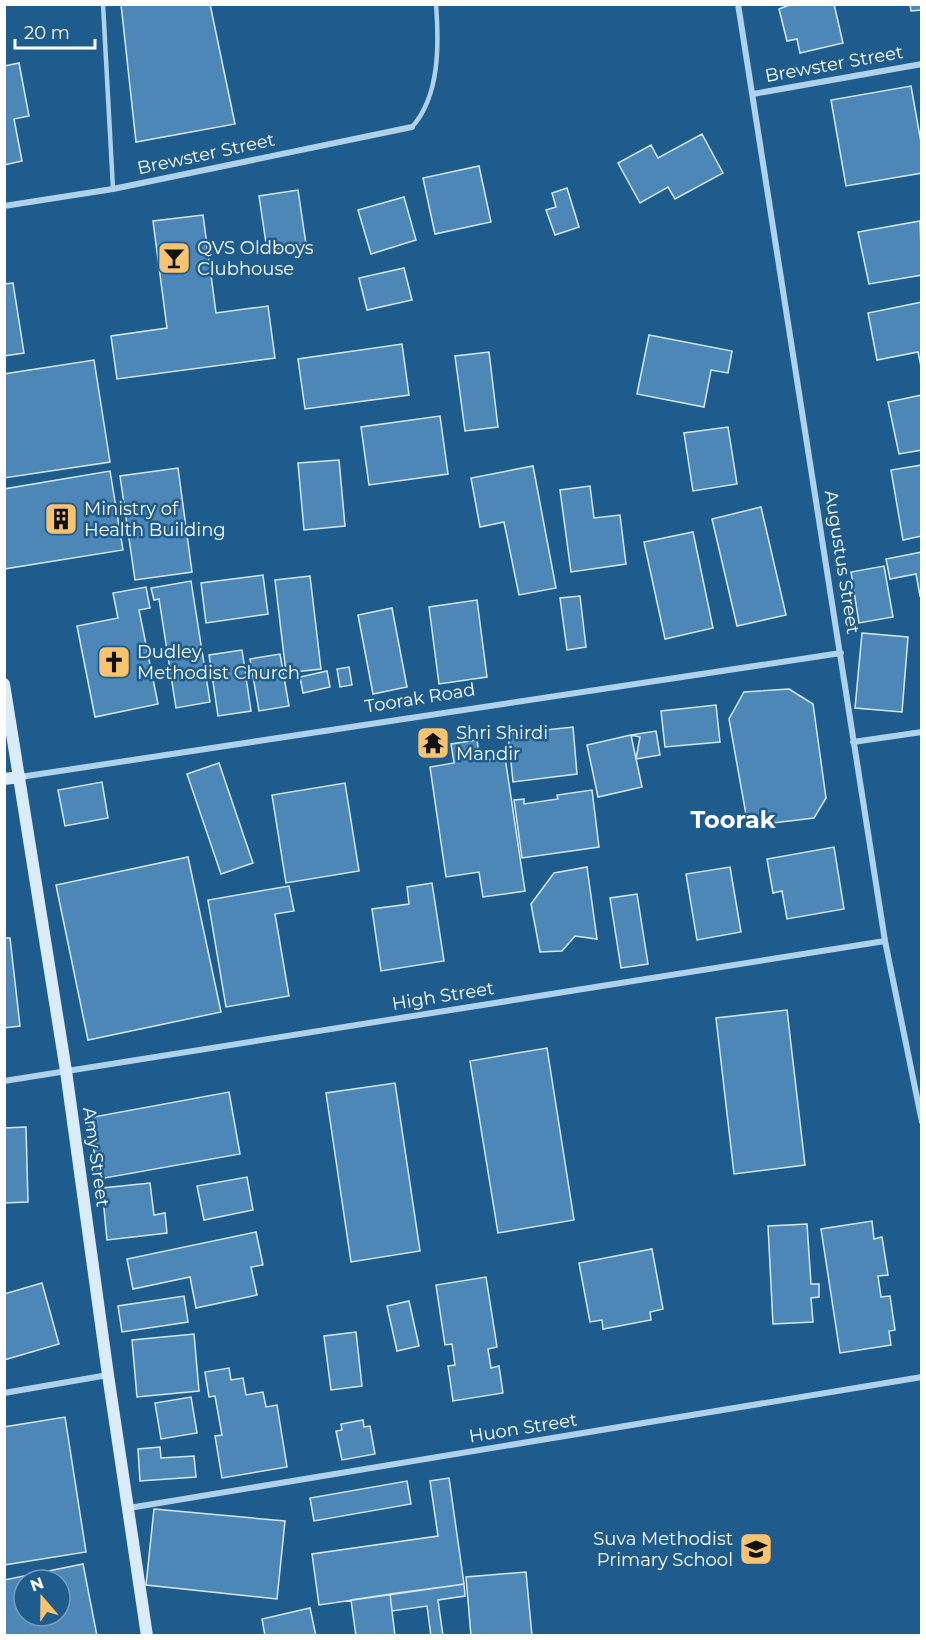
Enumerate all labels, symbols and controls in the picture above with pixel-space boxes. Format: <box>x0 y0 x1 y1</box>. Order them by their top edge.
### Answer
scale bar <box>15 12 94 50</box>
text: 20 m <box>24 22 70 44</box>
street label: Brewster Street <box>763 41 905 87</box>
street label: Brewster Street <box>135 129 277 179</box>
place label: QVS Oldboys Clubhouse <box>197 237 314 280</box>
bar icon: QVS Oldboys Clubhouse <box>156 240 192 276</box>
street label: Augustus Street <box>820 488 864 636</box>
place label: Ministry of Health Building <box>84 498 226 541</box>
building icon: Ministry of Health Building <box>43 501 79 537</box>
place label: Dudley Methodist Church <box>137 641 300 684</box>
church icon: Dudley Methodist Church <box>96 644 132 680</box>
street label: Toorak Road <box>363 678 477 718</box>
place label: Shri Shirdi Mandir <box>456 722 548 765</box>
temple icon: Shri Shirdi Mandir <box>415 725 451 761</box>
district label: Toorak <box>691 805 776 834</box>
street label: High Street <box>390 977 496 1015</box>
street label: Amy Street <box>78 1106 114 1208</box>
street label: Huon Street <box>467 1409 579 1447</box>
place label: Suva Methodist Primary School <box>593 1528 733 1571</box>
school or university icon: Suva Methodist Primary School <box>738 1531 774 1567</box>
north arrow <box>12 1568 72 1628</box>
text: N <box>28 1573 46 1596</box>

